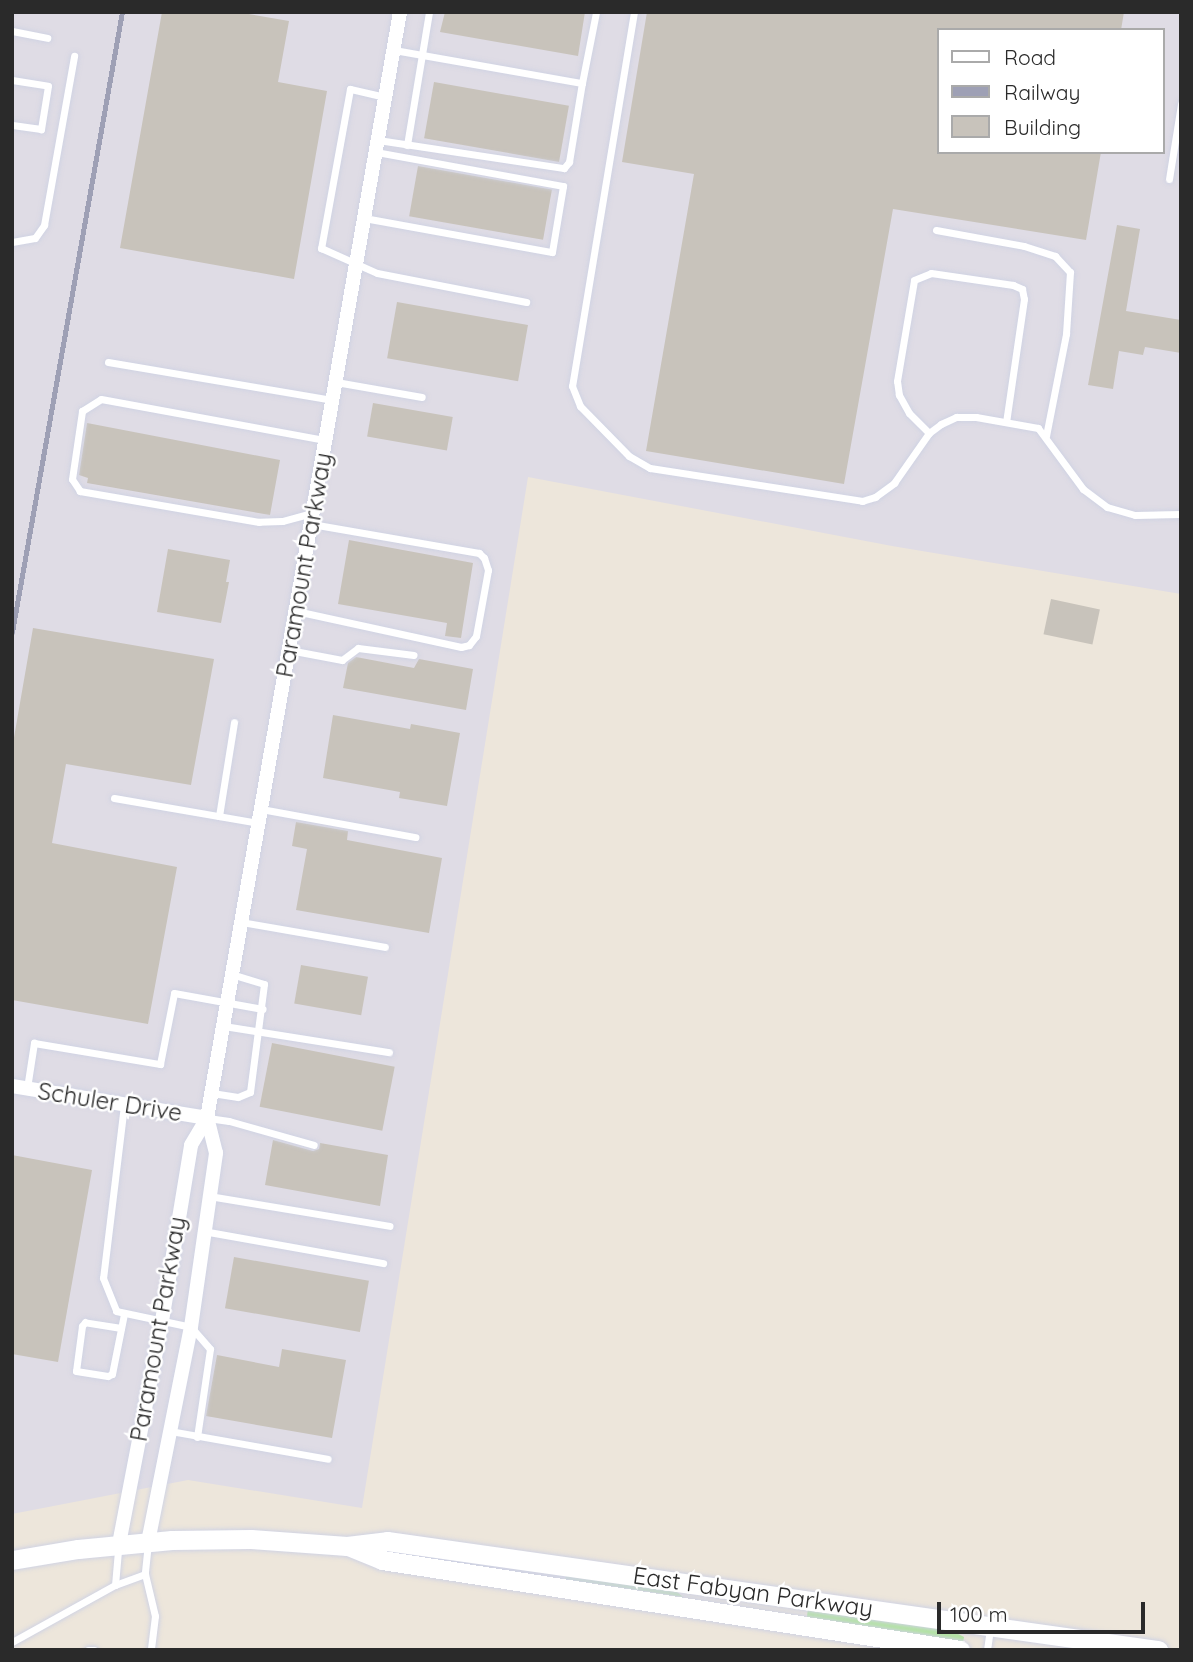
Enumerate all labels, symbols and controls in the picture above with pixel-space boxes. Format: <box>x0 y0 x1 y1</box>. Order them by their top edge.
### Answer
legend <box>937 28 1165 154</box>
text: Road <box>1004 44 1056 70</box>
text: Railway <box>1004 79 1080 105</box>
text: Building <box>1004 114 1081 140</box>
street label: Paramount Parkway <box>270 450 338 680</box>
street label: Schuler Drive <box>36 1076 184 1128</box>
street label: Paramount Parkway <box>124 1214 192 1444</box>
street label: East Fabyan Parkway <box>631 1561 875 1623</box>
scale bar <box>941 1588 1149 1632</box>
text: 100 m <box>950 1601 1008 1627</box>

